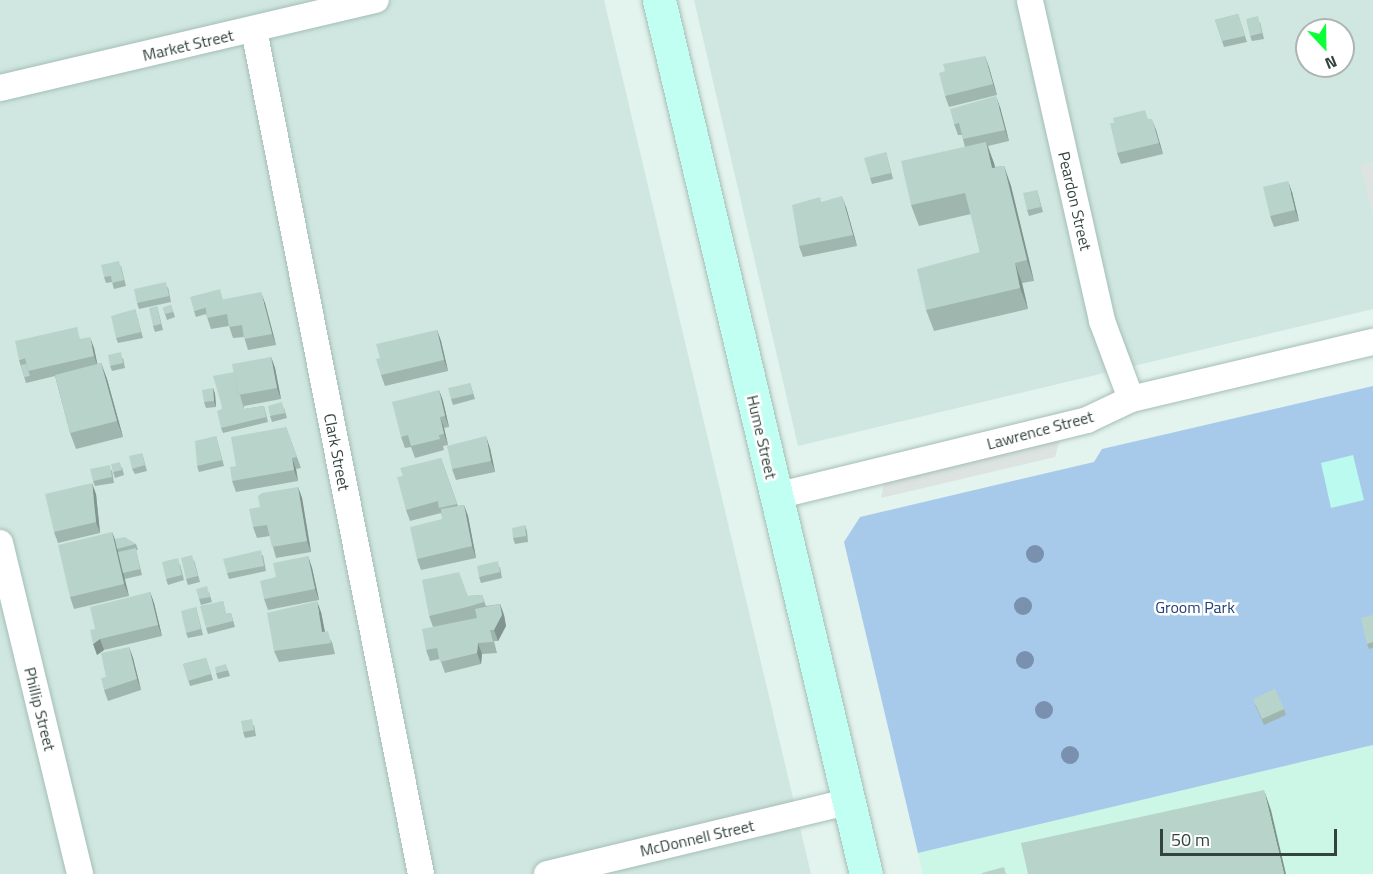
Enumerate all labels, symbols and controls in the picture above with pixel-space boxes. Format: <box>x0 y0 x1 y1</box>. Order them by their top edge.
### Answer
north arrow <box>1295 18 1355 78</box>
street label: Market Street <box>141 25 235 65</box>
text: N <box>1321 50 1341 76</box>
street label: Peardon Street <box>1054 150 1096 252</box>
street label: Hume Street <box>743 393 781 481</box>
street label: Lawrence Street <box>985 407 1095 453</box>
street label: Clark Street <box>320 412 354 492</box>
park label: Groom Park <box>1155 597 1235 617</box>
street label: Phillip Street <box>20 665 60 753</box>
street label: McDonnell Street <box>638 816 756 860</box>
scale bar <box>1163 817 1340 855</box>
text: 50 m <box>1171 826 1210 853</box>

